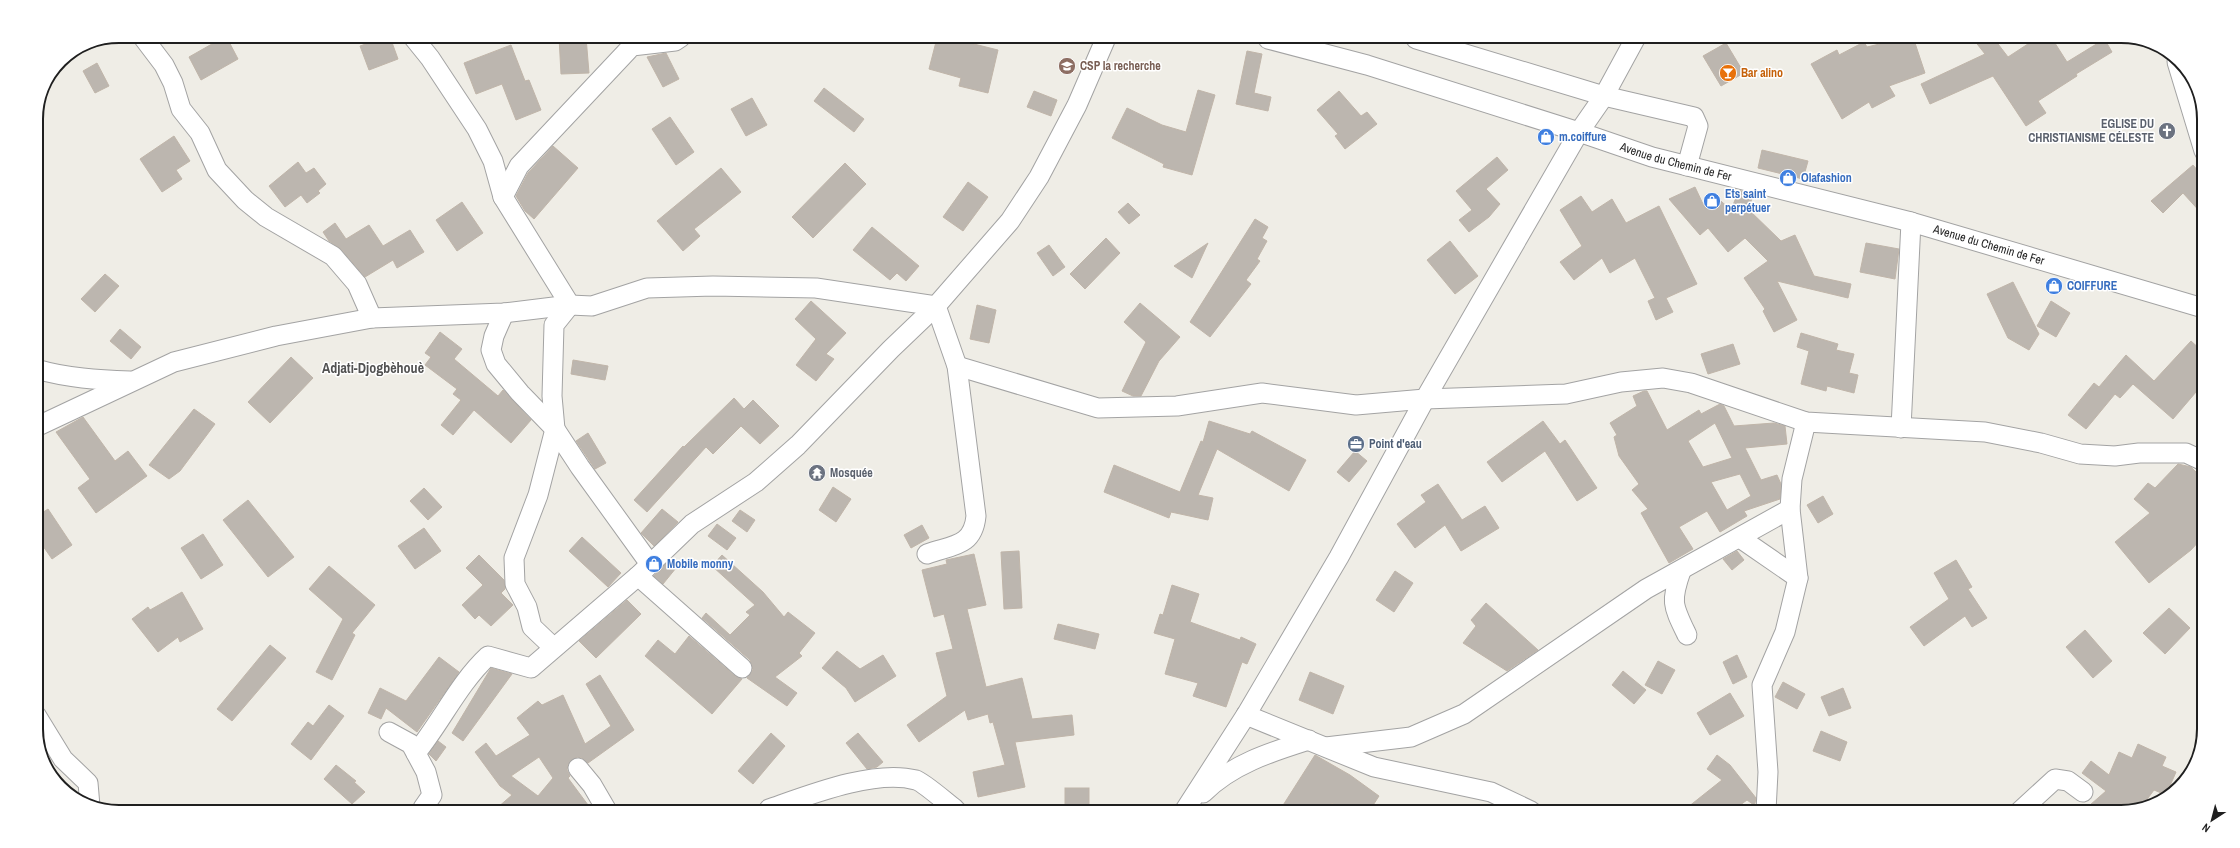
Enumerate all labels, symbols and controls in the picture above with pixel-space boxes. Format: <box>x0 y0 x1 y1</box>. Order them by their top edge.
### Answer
school or university icon: CSP la recherche <box>1057 56 1077 76</box>
place label: CSP la recherche <box>1080 58 1161 74</box>
bar icon: Bar alino <box>1718 63 1738 83</box>
place label: Bar alino <box>1741 65 1783 81</box>
place label: EGLISE DU CHRISTIANISME CÉLESTE <box>2028 116 2154 146</box>
church icon: EGLISE DU CHRISTIANISME CÉLESTE <box>2157 121 2177 141</box>
shop icon: m.coiffure <box>1536 127 1556 147</box>
place label: m.coiffure <box>1559 129 1607 145</box>
street label: Avenue du Chemin de Fer <box>1617 138 1734 185</box>
shop icon: Olafashion <box>1778 168 1798 188</box>
place label: Olafashion <box>1801 170 1852 186</box>
place label: Ets saint perpétuer <box>1725 186 1771 216</box>
shop icon: Ets saint perpétuer <box>1702 191 1722 211</box>
street label: Avenue du Chemin de Fer <box>1930 221 2047 269</box>
shop icon: COIFFURE <box>2044 276 2064 296</box>
place label: COIFFURE <box>2067 278 2118 294</box>
district label: Adjati-Djogbèhouè <box>322 359 424 377</box>
office icon: Point d'eau <box>1346 434 1366 454</box>
place label: Point d'eau <box>1369 436 1422 452</box>
temple icon: Mosquée <box>807 463 827 483</box>
place label: Mosquée <box>830 465 873 481</box>
shop icon: Mobile monny <box>644 554 664 574</box>
place label: Mobile monny <box>667 556 734 572</box>
north arrow <box>2192 800 2232 840</box>
text: N <box>2199 821 2213 836</box>

